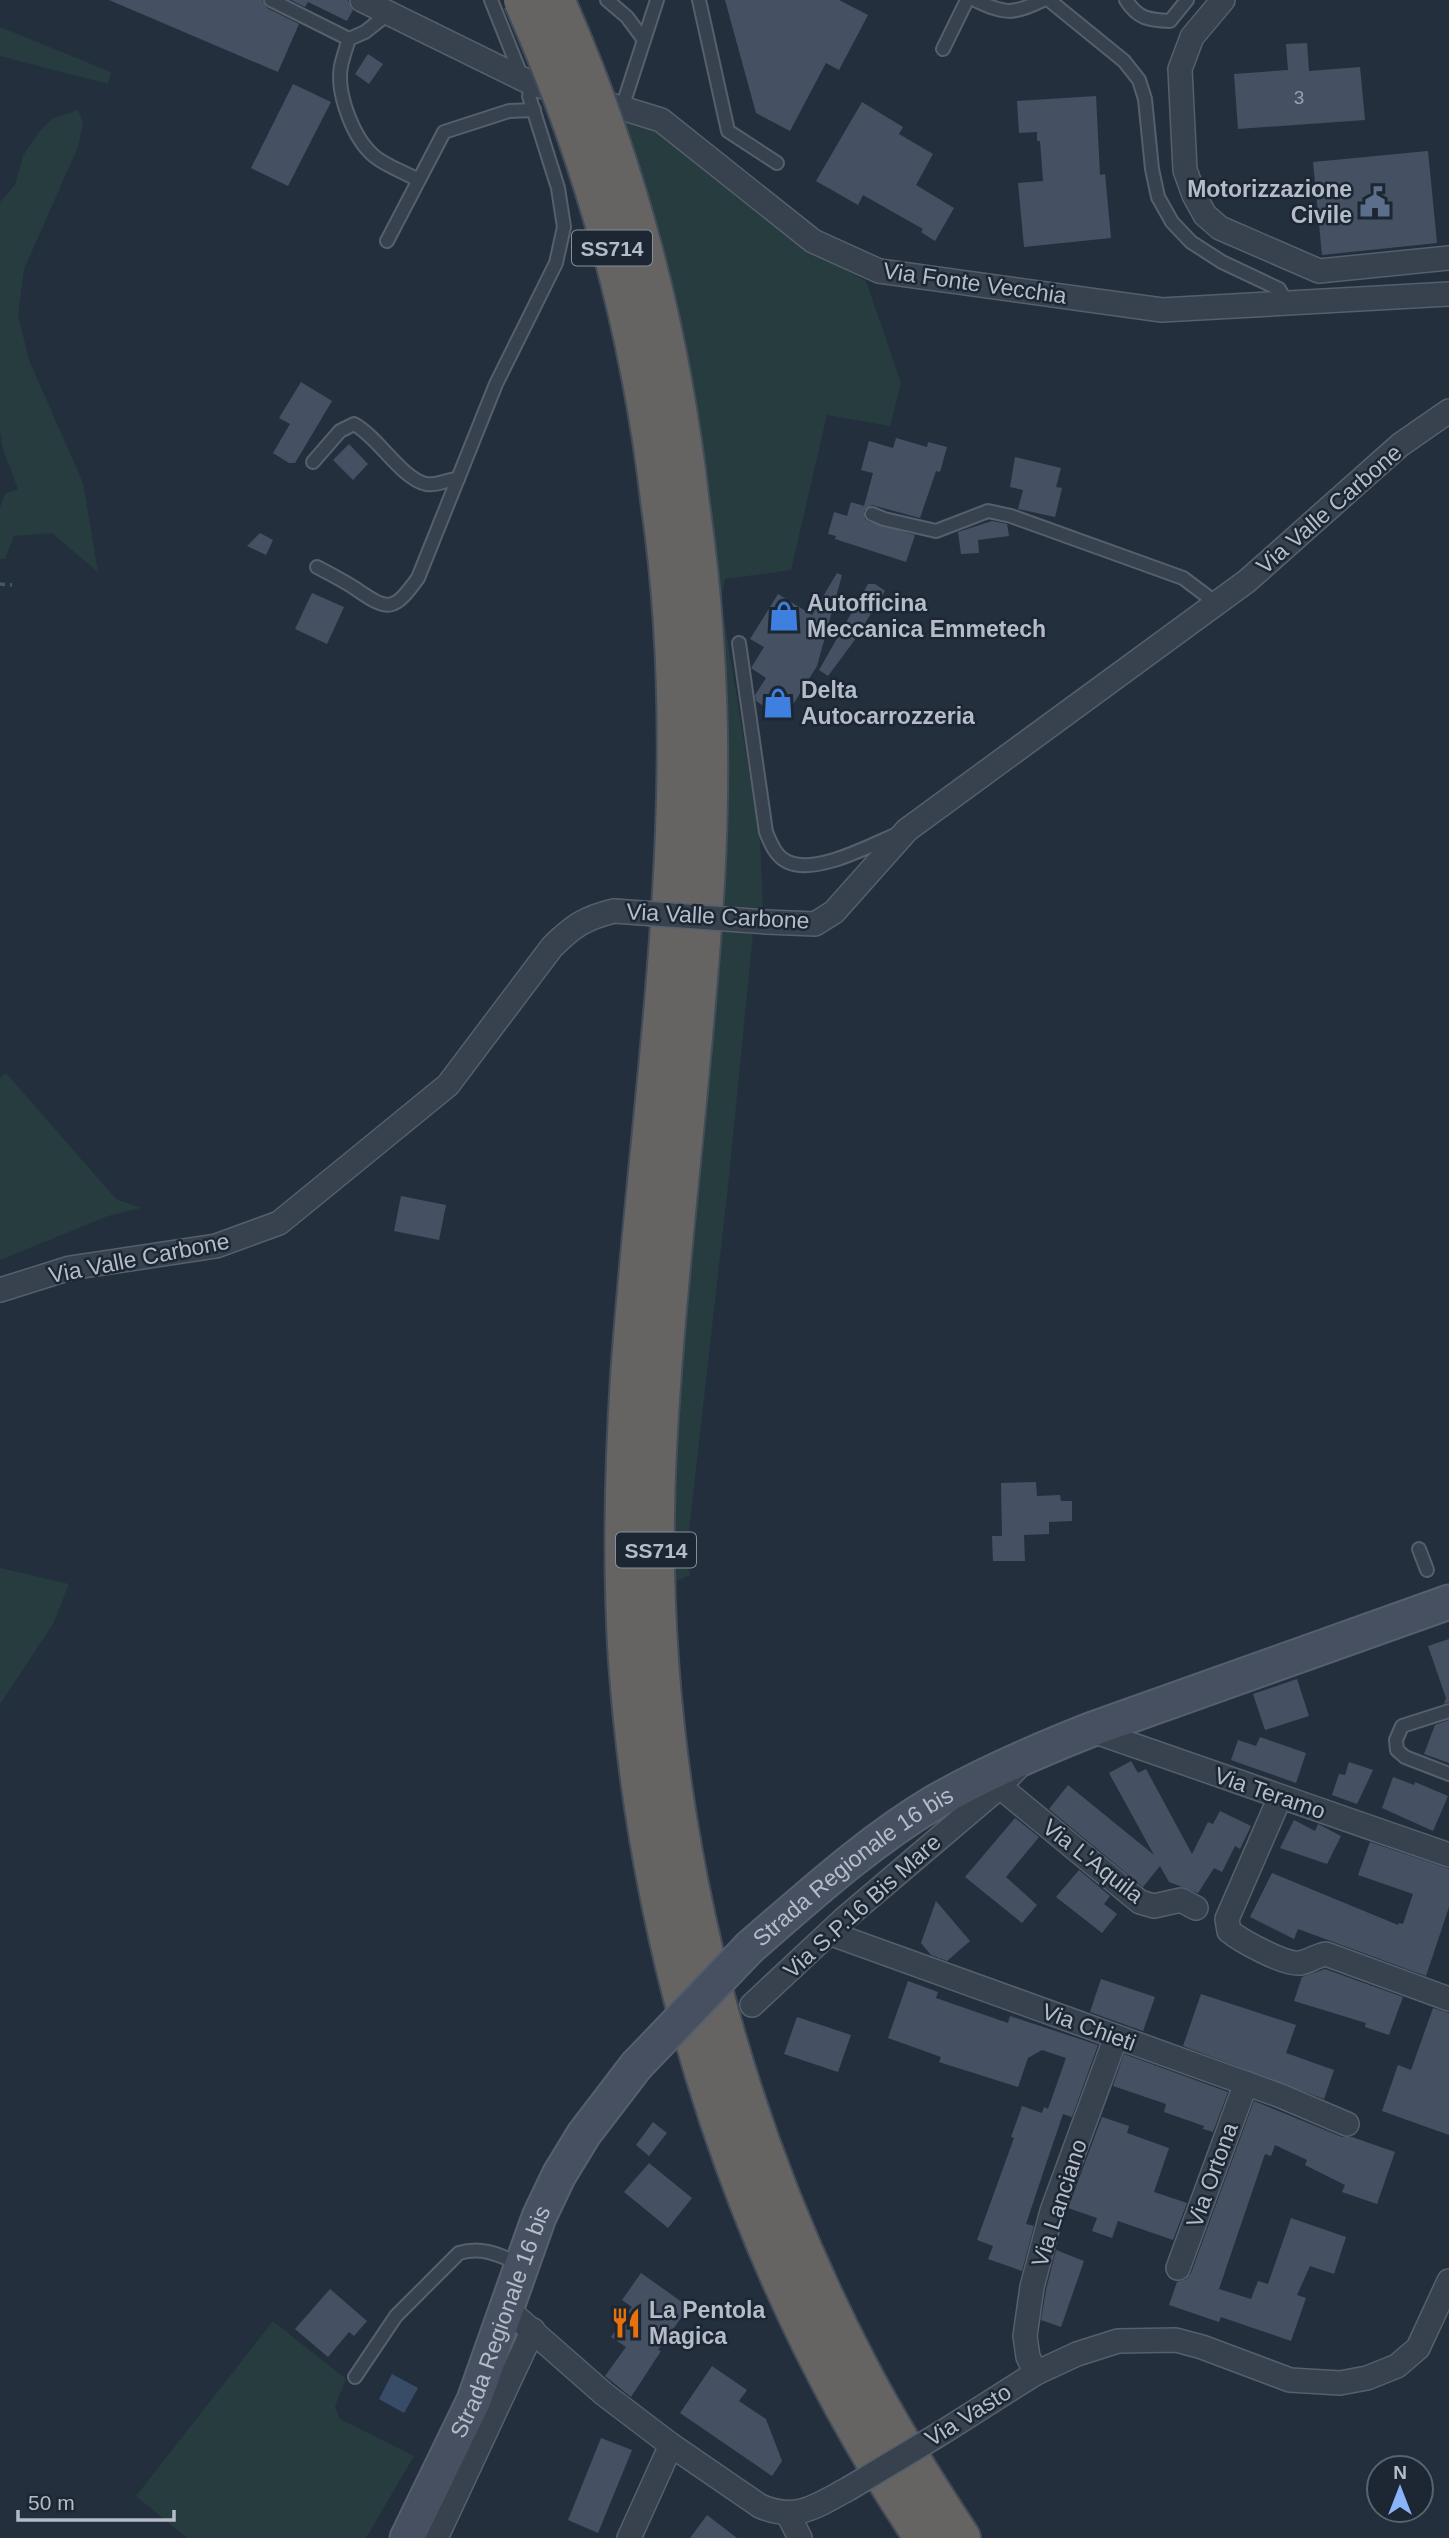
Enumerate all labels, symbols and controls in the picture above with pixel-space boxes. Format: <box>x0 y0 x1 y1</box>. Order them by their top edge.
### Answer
house number: 3 <box>1294 87 1304 108</box>
place label: Motorizzazione Civile <box>1187 176 1352 228</box>
public building icon: Motorizzazione Civile <box>1358 185 1392 219</box>
road number: SS714 <box>572 230 652 266</box>
street label: Via Fonte Vecchia <box>882 257 1069 309</box>
street label: Via Valle Carbone <box>1251 439 1407 579</box>
place label: Autofficina Meccanica Emmetech <box>807 590 1046 642</box>
shop icon: Autofficina Meccanica Emmetech <box>767 599 801 633</box>
place label: Delta Autocarrozzeria <box>801 677 975 729</box>
shop icon: Delta Autocarrozzeria <box>761 686 795 720</box>
street label: Via Valle Carbone <box>626 898 810 934</box>
street label: Via Valle Carbone <box>47 1228 231 1288</box>
road number: SS714 <box>616 1532 696 1568</box>
street label: Via Teramo <box>1211 1762 1329 1824</box>
street label: Strada Regionale 16 bis <box>748 1782 957 1951</box>
street label: Via L'Aquila <box>1038 1814 1149 1908</box>
street label: Via S.P.16 Bis Mare <box>778 1829 946 1983</box>
street label: Via Chieti <box>1038 1998 1140 2056</box>
street label: Via Ortona <box>1181 2119 1243 2231</box>
street label: Via Lanciano <box>1026 2136 1092 2270</box>
street label: Strada Regionale 16 bis <box>445 2201 556 2442</box>
place label: La Pentola Magica <box>649 2297 766 2349</box>
restaurant icon: La Pentola Magica <box>609 2306 643 2340</box>
street label: Via Vasto <box>920 2378 1016 2452</box>
north arrow <box>1365 2454 1435 2524</box>
text: N <box>1393 2462 1407 2483</box>
scale bar <box>18 2478 173 2522</box>
text: 50 m <box>28 2491 75 2514</box>

